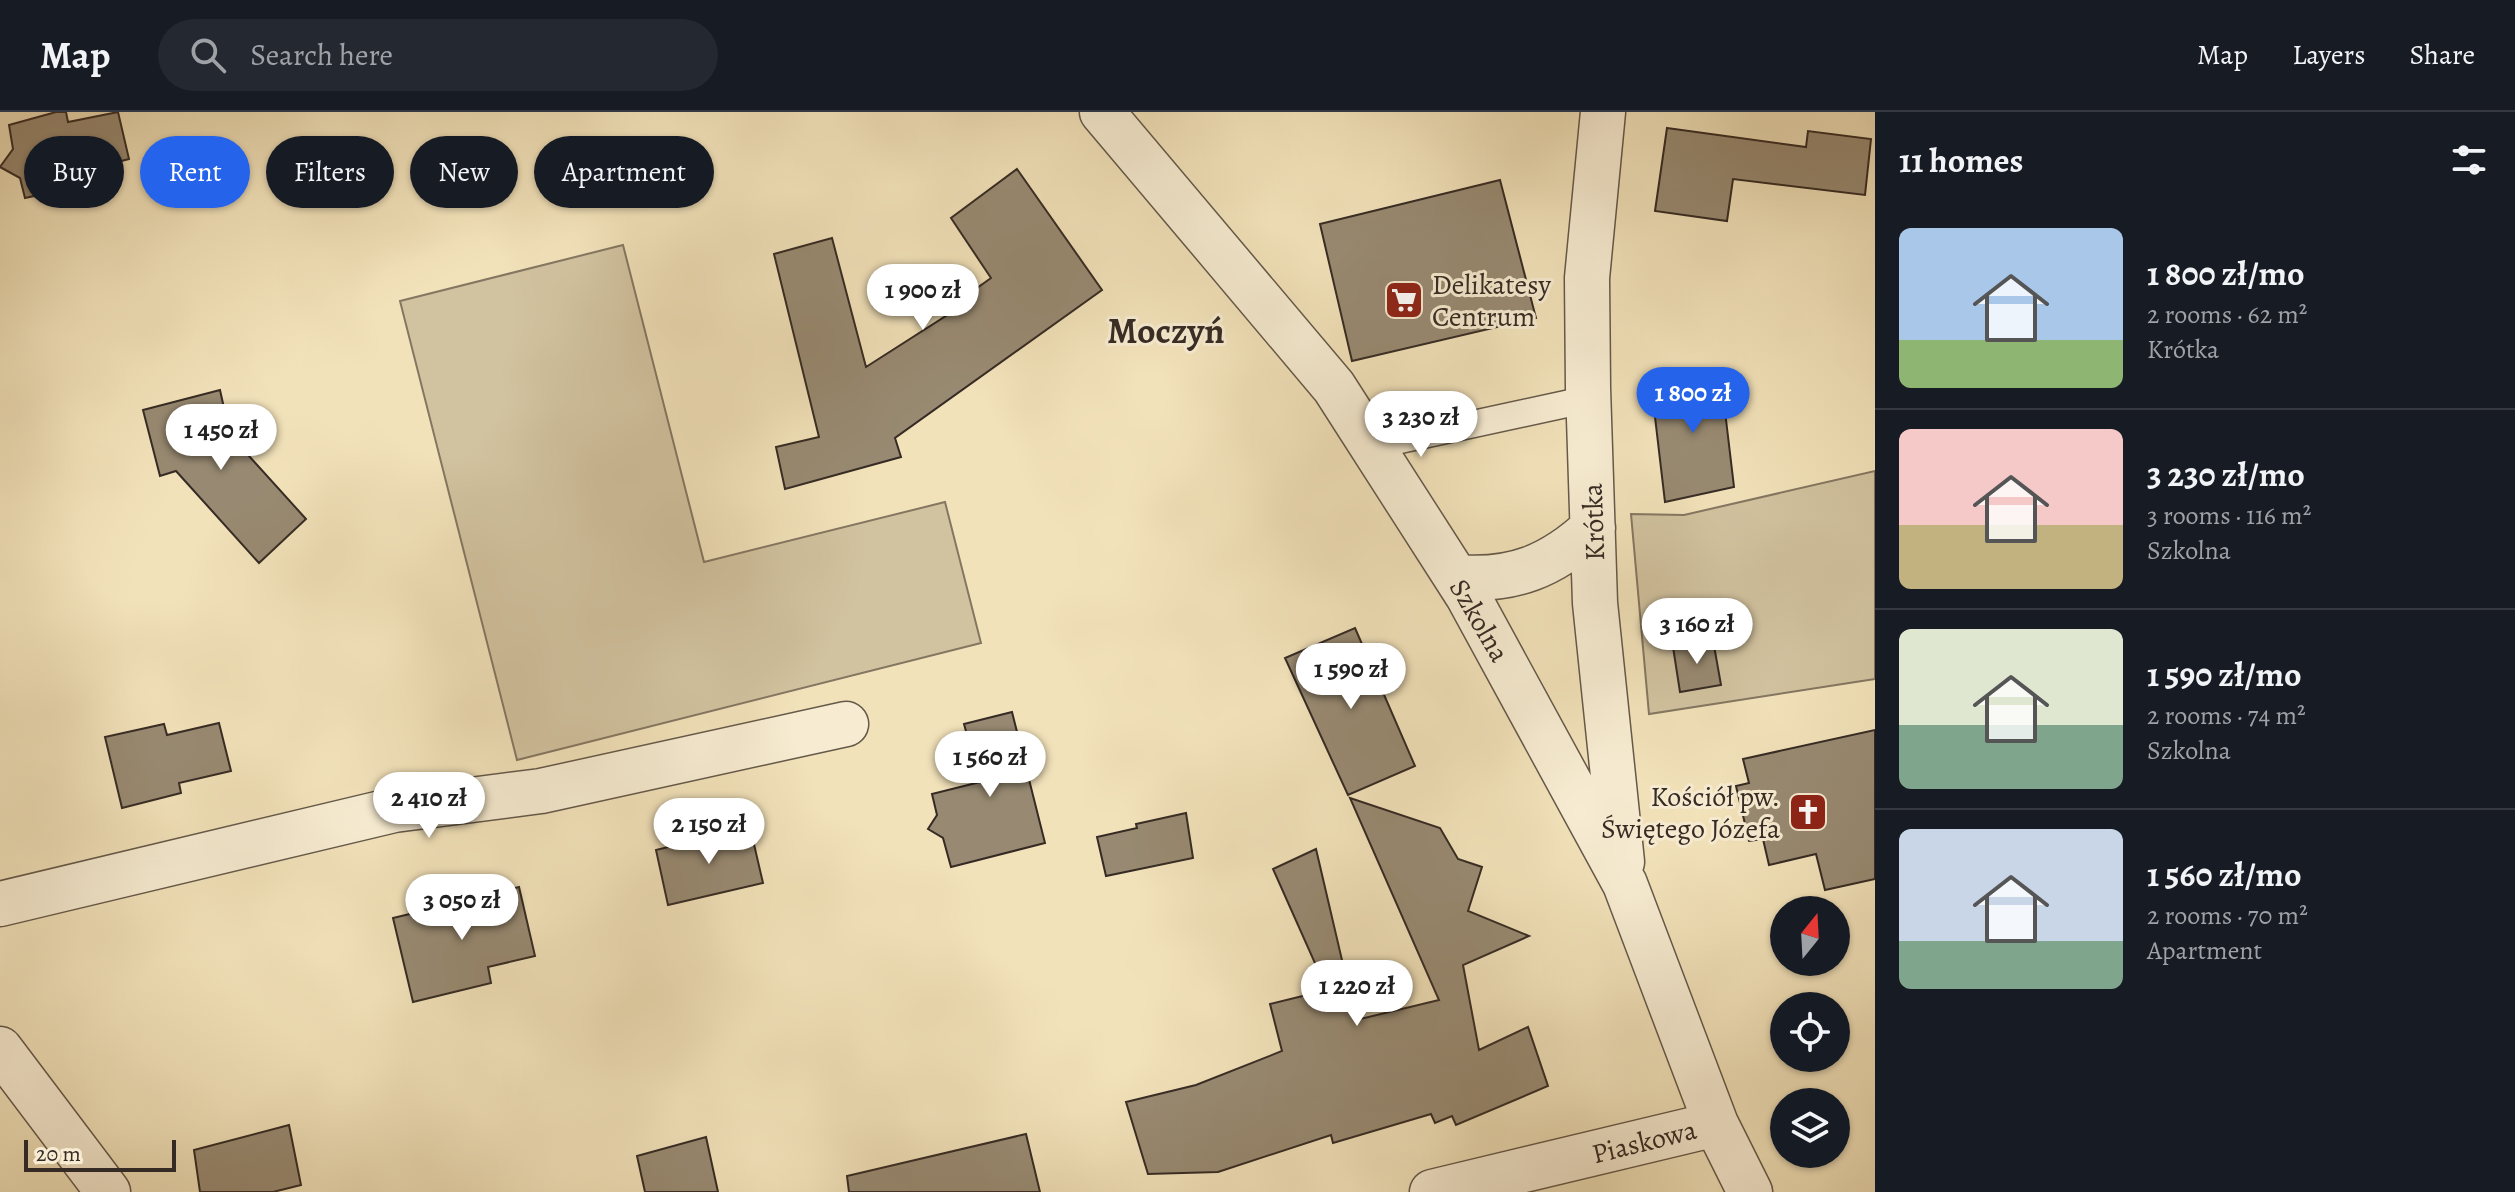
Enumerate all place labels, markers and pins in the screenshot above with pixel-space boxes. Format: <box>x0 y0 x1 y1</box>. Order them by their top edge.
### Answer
pin: 1 900 zł <box>840 264 1006 332</box>
place label: Delikatesy Centrum <box>1432 266 1551 336</box>
supermarket icon: Delikatesy Centrum <box>1383 279 1425 321</box>
pin: 1 800 zł <box>1610 367 1776 435</box>
pin: 3 230 zł <box>1338 391 1504 459</box>
pin: 1 450 zł <box>138 404 304 472</box>
pin: 3 160 zł <box>1614 598 1780 666</box>
pin: 1 590 zł <box>1268 643 1434 711</box>
pin: 1 560 zł <box>907 731 1073 799</box>
pin: 2 410 zł <box>346 772 512 840</box>
place label: Kościół pw. Świętego Józefa <box>1601 778 1780 848</box>
church icon: Kościół pw. Świętego Józefa <box>1787 791 1829 833</box>
pin: 2 150 zł <box>626 798 792 866</box>
pin: 3 050 zł <box>379 874 545 942</box>
pin: 1 220 zł <box>1274 960 1440 1028</box>

